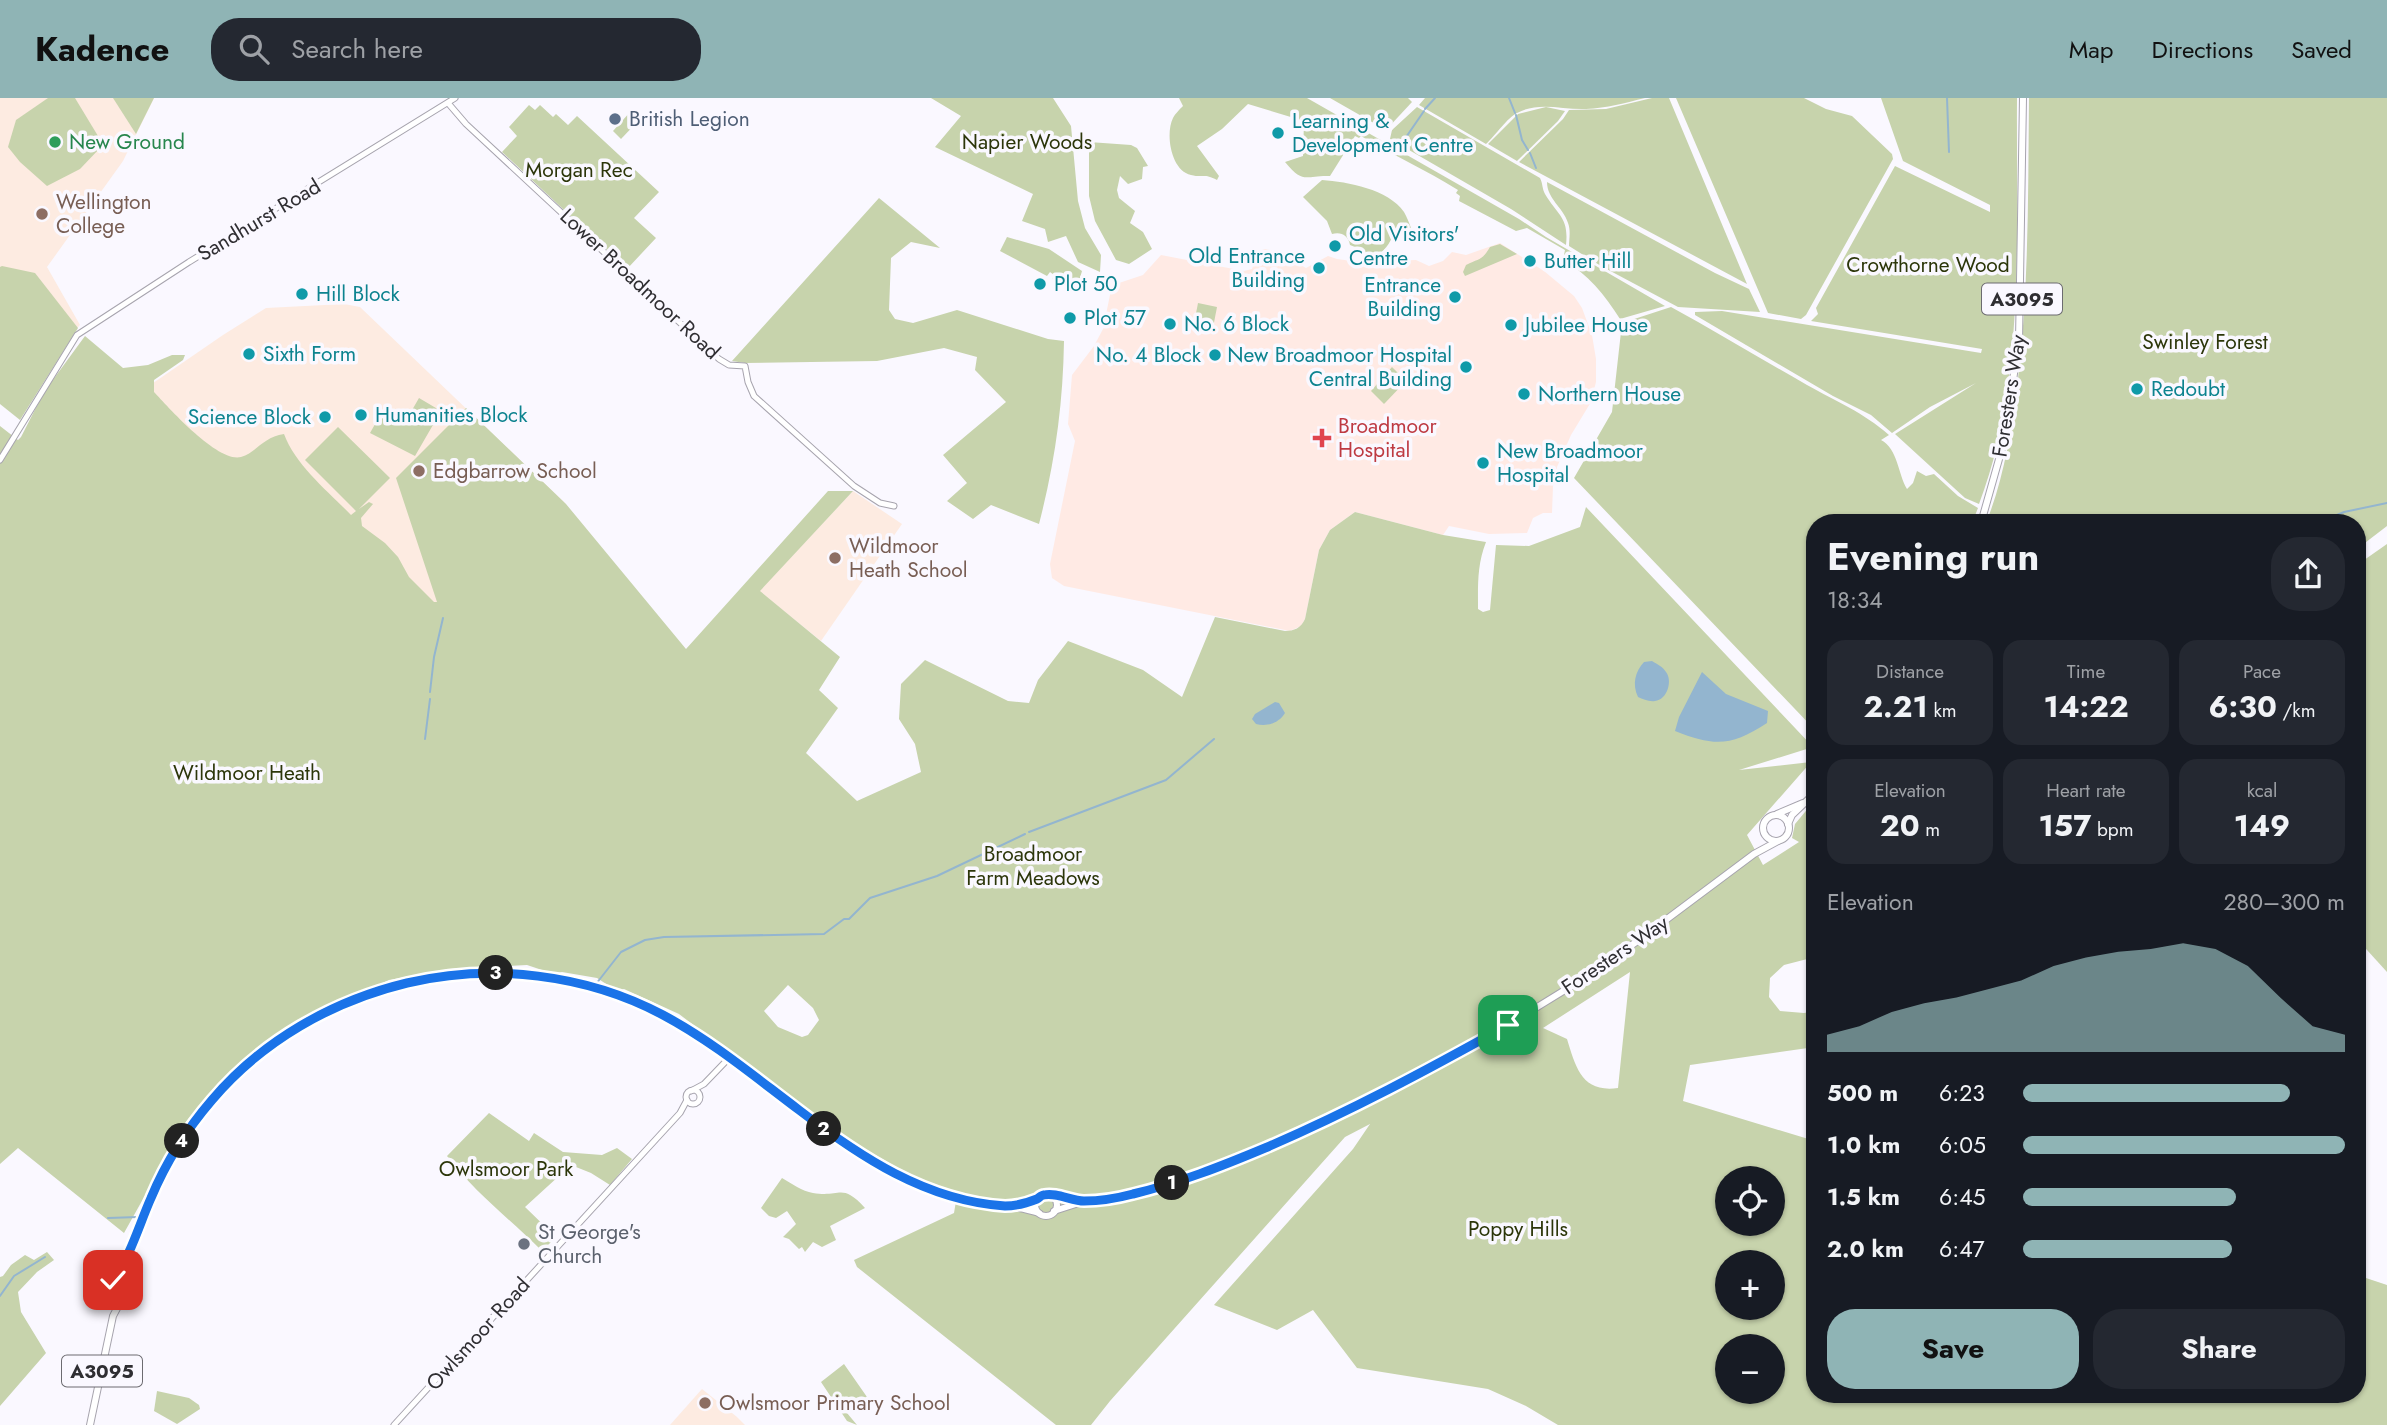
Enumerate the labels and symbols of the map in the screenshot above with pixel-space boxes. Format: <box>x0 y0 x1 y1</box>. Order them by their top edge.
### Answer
place label: British Legion <box>629 104 750 134</box>
place label: Learning & Development Centre <box>1292 106 1473 160</box>
marker: British Legion <box>607 111 623 127</box>
marker: Learning & Development Centre <box>1270 125 1286 141</box>
place label: New Ground <box>69 127 185 157</box>
park label: Napier Woods <box>962 127 1092 157</box>
marker: New Ground <box>47 134 63 150</box>
park label: Morgan Rec <box>525 155 633 185</box>
street label: Sandhurst Road <box>192 171 326 269</box>
place label: Wellington College <box>56 187 152 241</box>
street label: Lower Broadmoor Road <box>553 202 727 366</box>
marker: Wellington College <box>34 206 50 222</box>
place label: Old Visitors' Centre <box>1349 219 1459 273</box>
marker: Old Visitors' Centre <box>1327 238 1343 254</box>
place label: Old Entrance Building <box>1189 241 1305 295</box>
place label: Butter Hill <box>1544 246 1631 276</box>
park label: Crowthorne Wood <box>1846 250 2010 280</box>
marker: Butter Hill <box>1522 253 1538 269</box>
marker: Old Entrance Building <box>1311 260 1327 276</box>
place label: Plot 50 <box>1054 269 1118 299</box>
place label: Entrance Building <box>1364 270 1441 324</box>
marker: Plot 50 <box>1032 276 1048 292</box>
place label: Hill Block <box>316 279 400 309</box>
road number: A3095 <box>1982 284 2062 314</box>
marker: Hill Block <box>294 286 310 302</box>
marker: Entrance Building <box>1447 289 1463 305</box>
place label: Plot 57 <box>1084 303 1146 333</box>
place label: No. 6 Block <box>1184 309 1290 339</box>
marker: Plot 57 <box>1062 310 1078 326</box>
place label: Jubilee House <box>1522 310 1648 340</box>
marker: No. 6 Block <box>1162 316 1178 332</box>
marker: Jubilee House <box>1503 317 1519 333</box>
park label: Swinley Forest <box>2142 327 2268 357</box>
street label: Foresters Way <box>1985 332 2034 459</box>
place label: Sixth Form <box>263 339 356 369</box>
place label: No. 4 Block <box>1096 340 1202 370</box>
place label: New Broadmoor Hospital Central Building <box>1227 340 1452 394</box>
marker: Sixth Form <box>241 346 257 362</box>
marker: No. 4 Block <box>1207 347 1223 363</box>
marker: New Broadmoor Hospital Central Building <box>1458 359 1474 375</box>
place label: Redoubt <box>2151 374 2225 404</box>
place label: Northern House <box>1538 379 1681 409</box>
marker: Redoubt <box>2129 381 2145 397</box>
marker: Northern House <box>1516 386 1532 402</box>
place label: Humanities Block <box>375 400 528 430</box>
place label: Science Block <box>188 402 312 432</box>
marker: Humanities Block <box>353 407 369 423</box>
marker: Science Block <box>317 409 333 425</box>
place label: Broadmoor Hospital <box>1338 411 1437 465</box>
marker: Broadmoor Hospital <box>1312 428 1332 448</box>
place label: New Broadmoor Hospital <box>1497 436 1644 490</box>
marker: New Broadmoor Hospital <box>1475 455 1491 471</box>
place label: Edgbarrow School <box>433 456 597 486</box>
marker: Edgbarrow School <box>411 463 427 479</box>
place label: Wildmoor Heath School <box>849 531 968 585</box>
marker: Wildmoor Heath School <box>827 550 843 566</box>
park label: Wildmoor Heath <box>173 758 321 788</box>
park label: Broadmoor Farm Meadows <box>966 839 1100 893</box>
street label: Foresters Way <box>1556 908 1675 1002</box>
pin: 3 <box>478 956 514 990</box>
pin <box>1478 995 1538 1055</box>
pin: 2 <box>806 1112 842 1146</box>
pin: 4 <box>164 1124 200 1158</box>
park label: Owlsmoor Park <box>439 1154 574 1184</box>
pin: 1 <box>1154 1166 1190 1200</box>
park label: Poppy Hills <box>1468 1214 1568 1244</box>
place label: St George's Church <box>538 1217 641 1271</box>
marker: St George's Church <box>516 1236 532 1252</box>
pin <box>83 1250 143 1310</box>
street label: Owlsmoor Road <box>419 1271 537 1397</box>
road number: A3095 <box>62 1356 142 1386</box>
place label: Owlsmoor Primary School <box>719 1388 950 1418</box>
marker: Owlsmoor Primary School <box>697 1395 713 1411</box>

